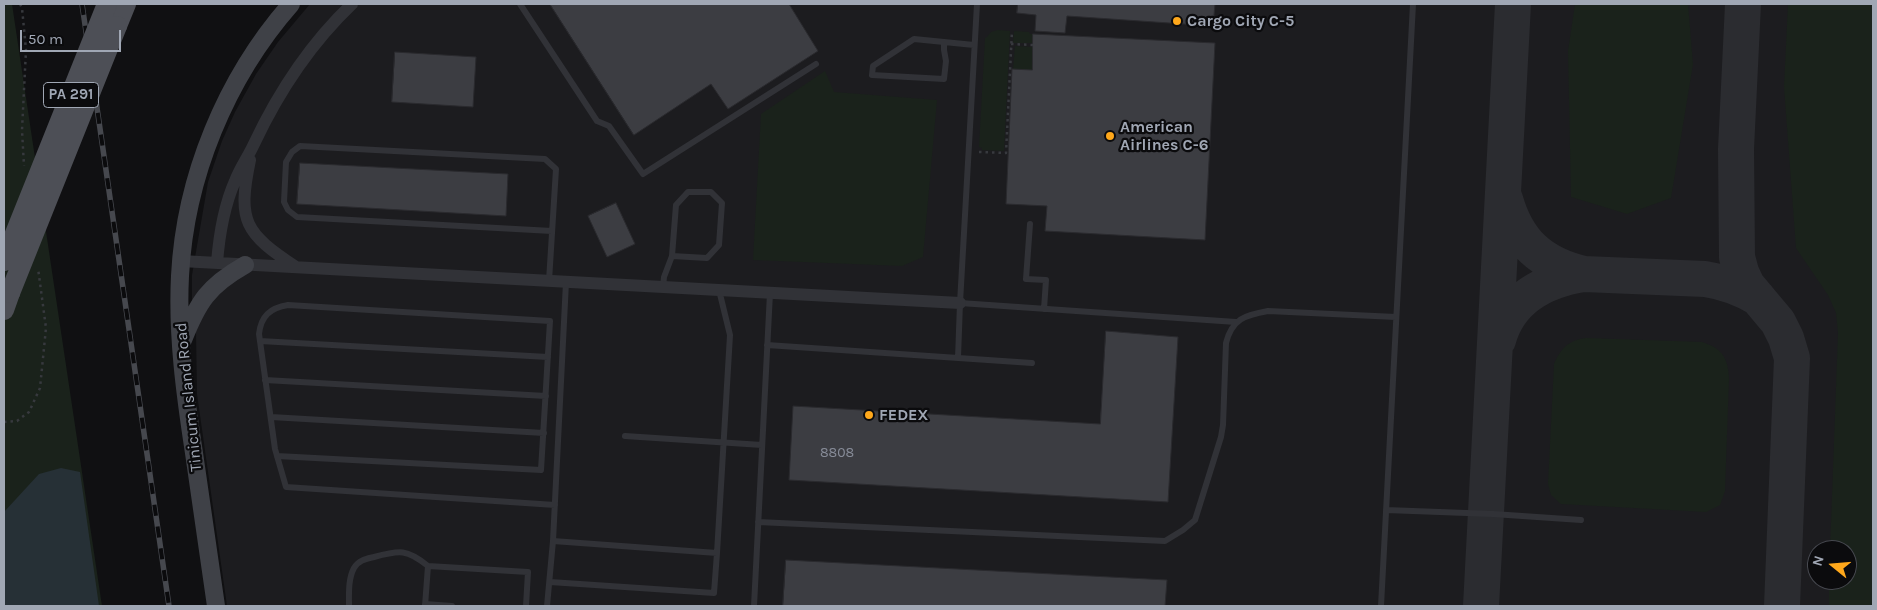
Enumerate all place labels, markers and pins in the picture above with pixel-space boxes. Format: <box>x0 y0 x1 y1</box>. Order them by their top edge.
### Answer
place label: Cargo City C-5 <box>1187 11 1294 31</box>
marker: Cargo City C-5 <box>1171 15 1183 27</box>
place label: American Airlines C-6 <box>1120 117 1208 155</box>
marker: American Airlines C-6 <box>1104 130 1116 142</box>
place label: FEDEX <box>879 405 928 425</box>
marker: FEDEX <box>863 409 875 421</box>

